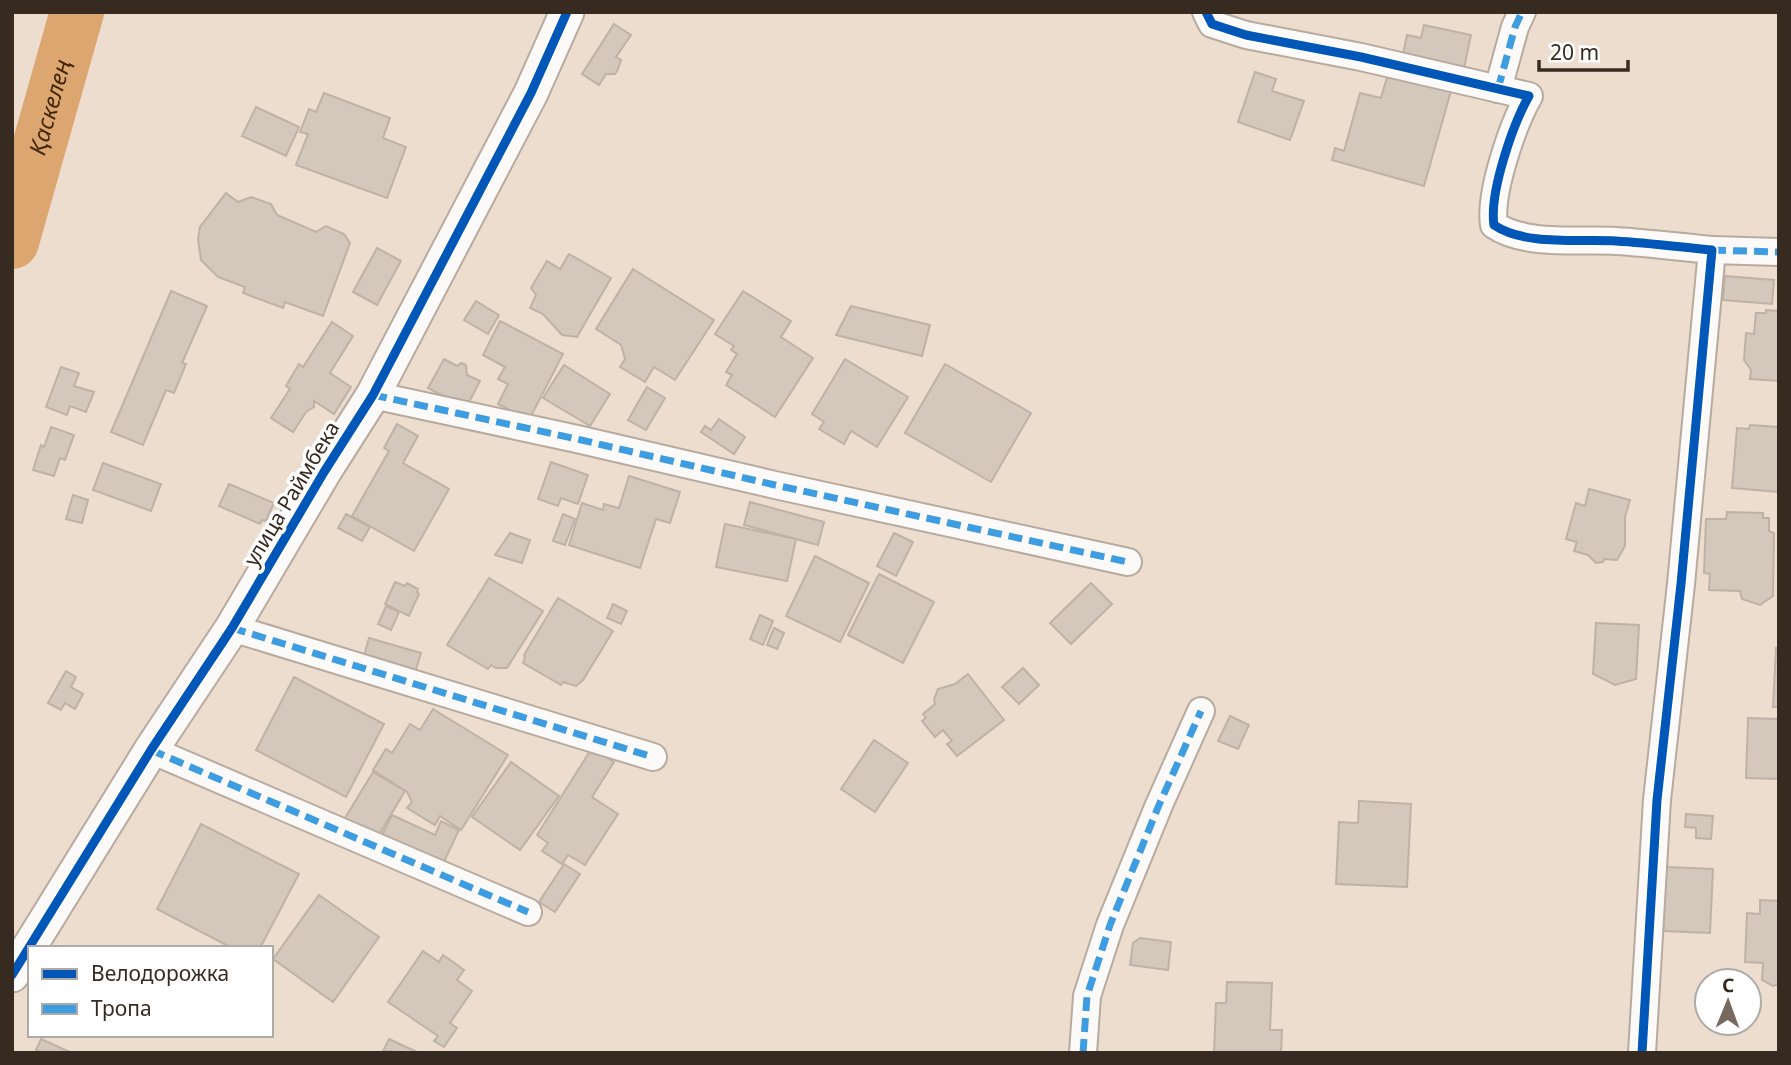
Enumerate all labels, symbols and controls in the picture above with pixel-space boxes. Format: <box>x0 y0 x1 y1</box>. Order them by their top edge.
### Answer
scale bar <box>1539 28 1628 72</box>
text: 20 m <box>1550 38 1599 66</box>
water label: Қаскелең <box>20 55 78 159</box>
street label: улица Раймбека <box>237 416 346 571</box>
legend <box>28 946 273 1037</box>
text: Велодорожка <box>91 959 229 987</box>
north arrow <box>1693 967 1763 1037</box>
text: С <box>1722 972 1735 998</box>
text: Тропа <box>91 994 152 1022</box>

